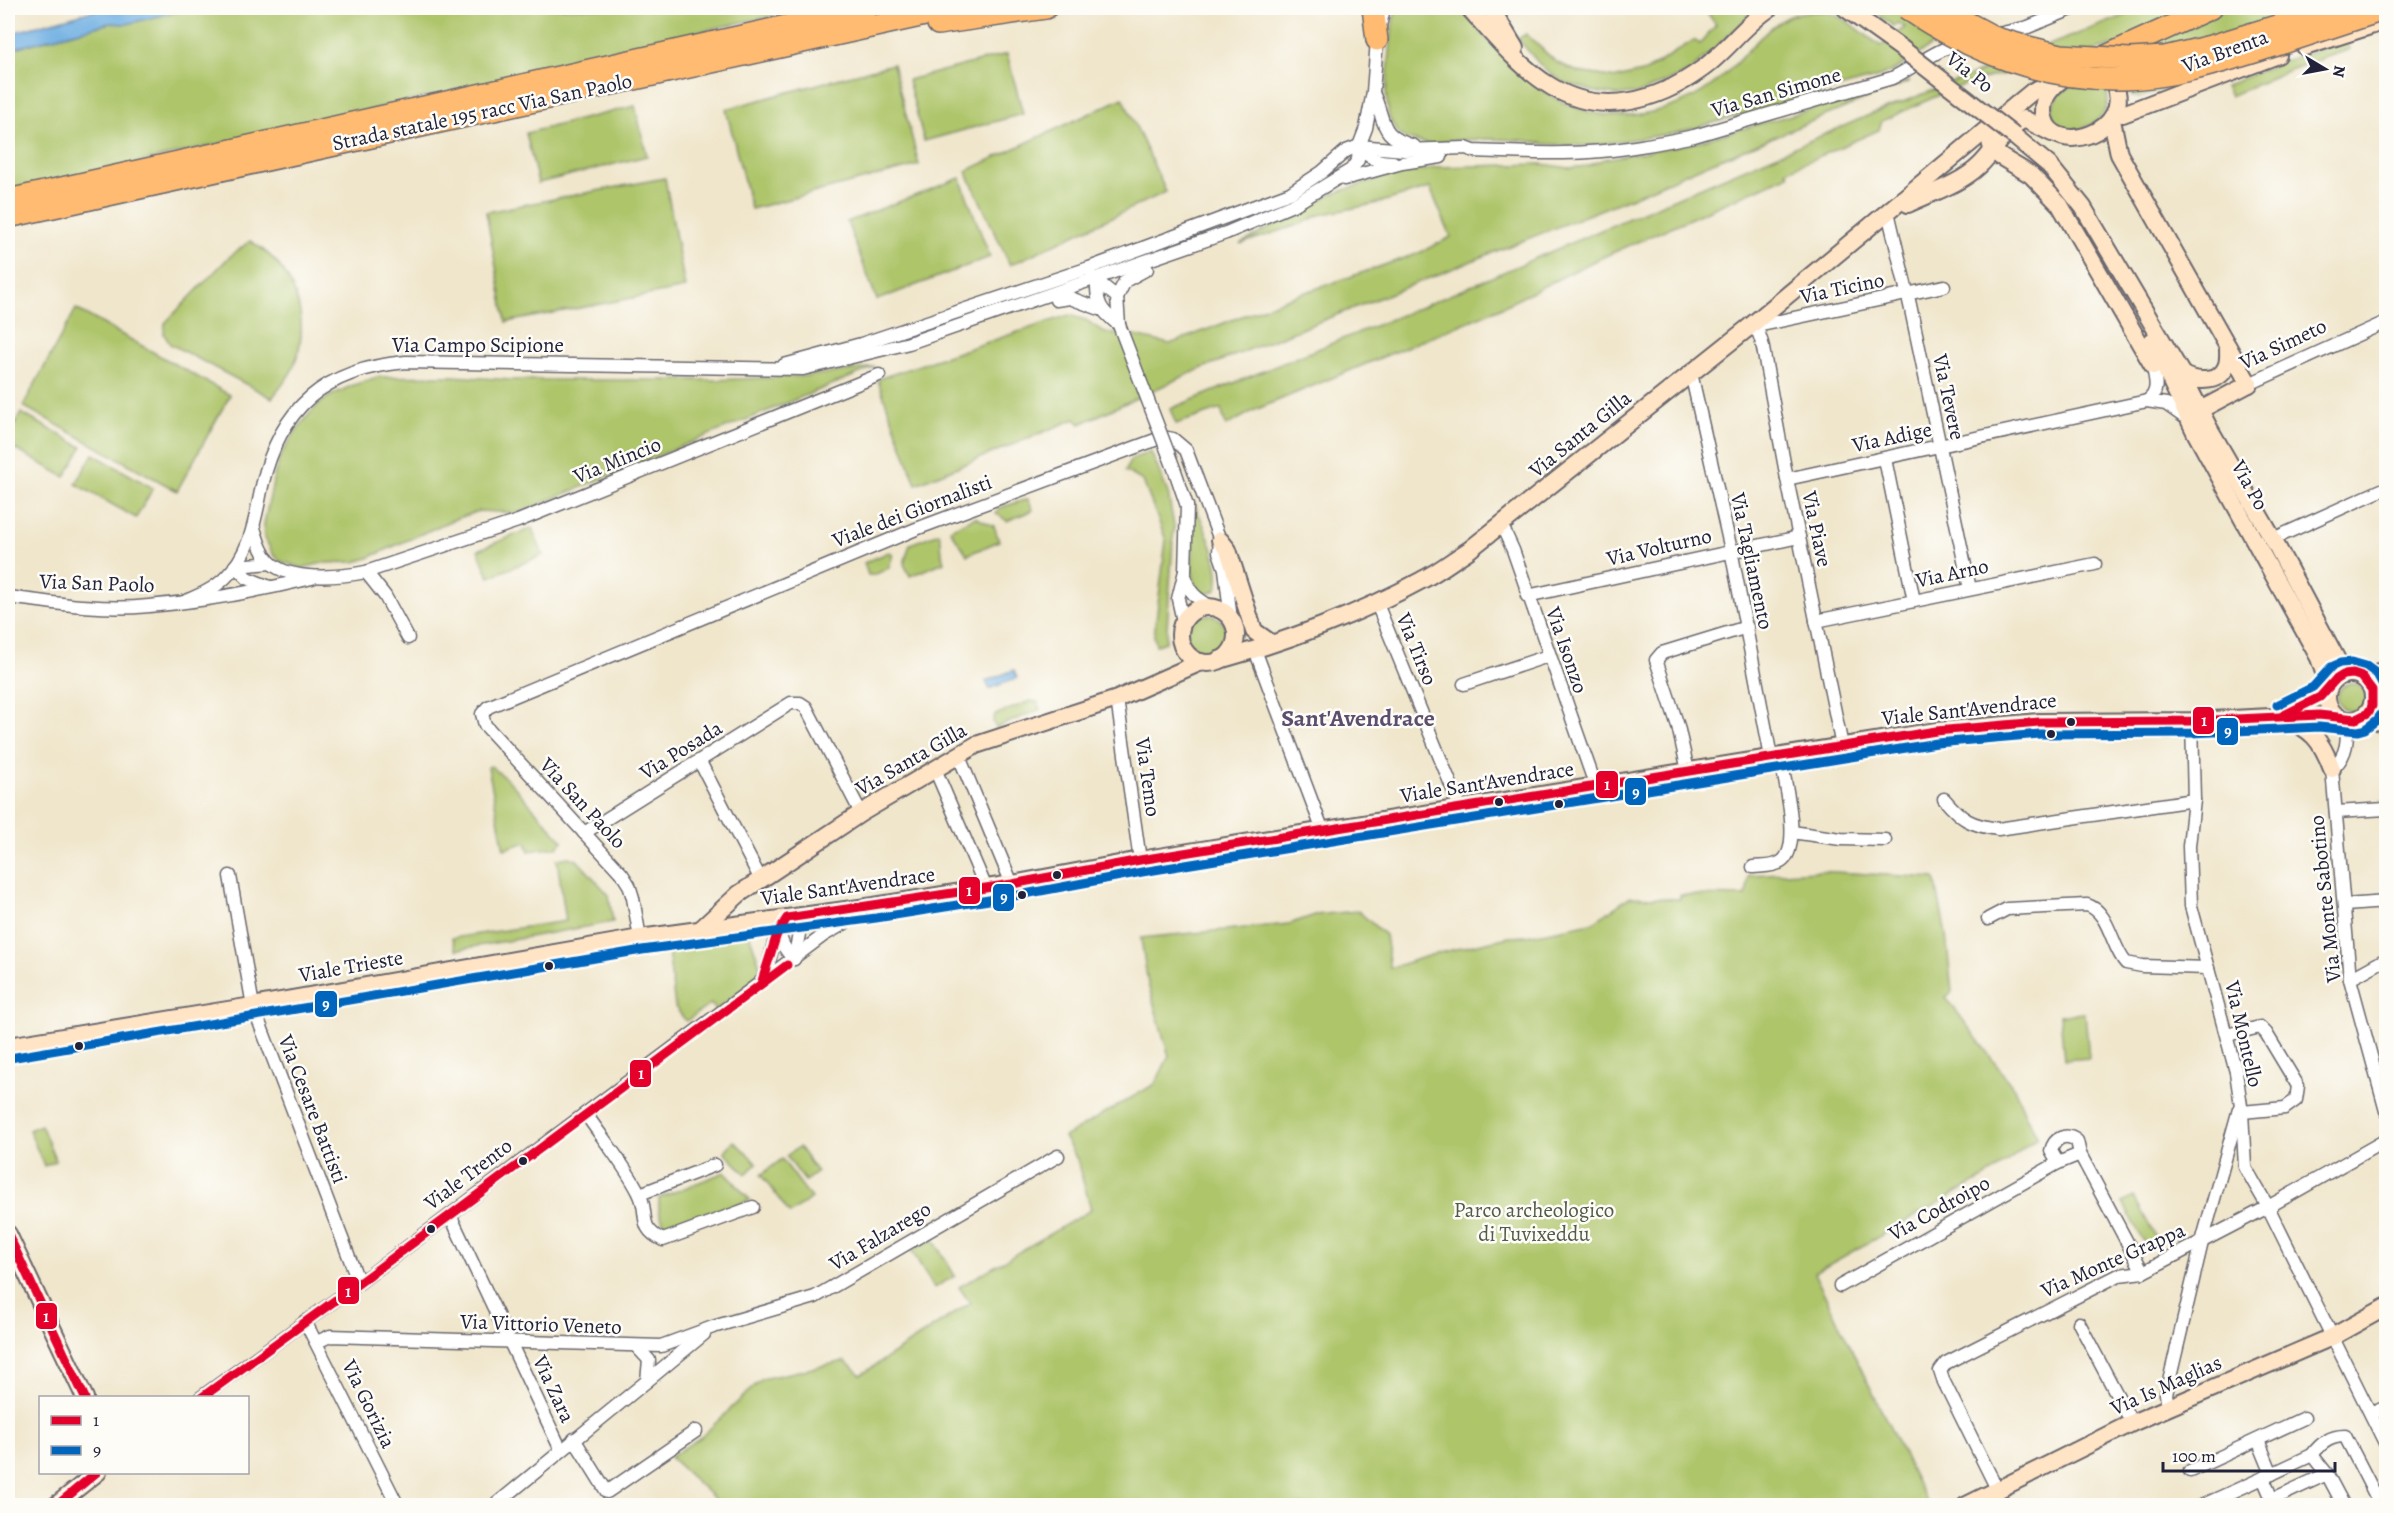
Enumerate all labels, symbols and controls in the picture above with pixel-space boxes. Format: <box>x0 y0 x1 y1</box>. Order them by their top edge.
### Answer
street label: Via Brenta <box>2177 22 2272 80</box>
north arrow <box>2295 39 2355 99</box>
street label: Via Po <box>1940 44 1999 99</box>
street label: Via San Simone <box>1707 60 1844 124</box>
text: N <box>2327 64 2351 79</box>
street label: Strada statale 195 racc Via San Paolo <box>330 67 634 157</box>
street label: Via Ticino <box>1796 265 1887 311</box>
street label: Via Simeto <box>2234 312 2331 377</box>
street label: Via Campo Scipione <box>391 331 564 359</box>
street label: Via Tevere <box>1926 351 1972 443</box>
street label: Via Santa Gilla <box>1522 384 1637 485</box>
street label: Via Adige <box>1849 415 1934 459</box>
street label: Via Mincio <box>568 430 665 491</box>
street label: Via Po <box>2224 454 2275 515</box>
street label: Viale dei Giornalisti <box>827 468 996 555</box>
street label: Via Piave <box>1795 487 1839 570</box>
street label: Via Tagliamento <box>1724 489 1780 632</box>
street label: Via Volturno <box>1603 521 1714 573</box>
street label: Via Arno <box>1912 552 1991 595</box>
street label: Via San Paolo <box>38 567 155 599</box>
street label: Via Isonzo <box>1539 602 1595 697</box>
street label: Via Tirso <box>1389 608 1444 689</box>
street label: Viale Sant'Avendrace <box>1879 686 2058 732</box>
district label: Sant'Avendrace <box>1281 702 1435 734</box>
line badge: 1 <box>2192 706 2215 735</box>
text: 1 <box>2201 710 2207 732</box>
street label: Via Posada <box>634 714 728 787</box>
street label: Via Santa Gilla <box>849 716 972 803</box>
unlabelled marker <box>2065 716 2077 728</box>
line badge: 9 <box>2216 717 2239 746</box>
text: 9 <box>2224 721 2232 743</box>
unlabelled marker <box>2045 728 2057 740</box>
street label: Via Temo <box>1128 735 1167 818</box>
street label: Via San Paolo <box>533 751 632 855</box>
street label: Viale Sant'Avendrace <box>1397 754 1576 810</box>
line badge: 1 <box>1595 770 1619 799</box>
text: 1 <box>1604 774 1610 796</box>
line badge: 9 <box>1624 777 1647 806</box>
text: 9 <box>1632 782 1640 804</box>
unlabelled marker <box>1493 796 1505 808</box>
unlabelled marker <box>1553 798 1565 810</box>
street label: Via Monte Sabotino <box>2302 814 2348 985</box>
street label: Viale Sant'Avendrace <box>758 860 937 912</box>
unlabelled marker <box>1051 869 1063 881</box>
line badge: 1 <box>958 876 981 905</box>
text: 1 <box>966 880 972 902</box>
line badge: 9 <box>992 883 1015 912</box>
text: 9 <box>1000 887 1008 909</box>
unlabelled marker <box>1016 889 1028 901</box>
street label: Viale Trieste <box>296 943 405 989</box>
unlabelled marker <box>543 960 555 972</box>
street label: Via Montello <box>2218 977 2270 1090</box>
line badge: 9 <box>314 990 338 1018</box>
text: 9 <box>322 994 330 1016</box>
street label: Via Cesare Battisti <box>271 1030 354 1187</box>
unlabelled marker <box>73 1040 85 1052</box>
line badge: 1 <box>629 1059 652 1088</box>
text: 1 <box>638 1063 644 1085</box>
street label: Viale Trento <box>418 1132 518 1217</box>
unlabelled marker <box>517 1155 529 1167</box>
street label: Via Codroipo <box>1882 1169 1995 1248</box>
street label: Via Falzarego <box>823 1195 936 1278</box>
park label: Parco archeologico di Tuvixeddu <box>1454 1196 1614 1248</box>
street label: Via Monte Grappa <box>2036 1216 2190 1305</box>
unlabelled marker <box>425 1223 437 1235</box>
line badge: 1 <box>337 1276 360 1305</box>
text: 1 <box>345 1281 351 1303</box>
line badge: 1 <box>35 1302 58 1330</box>
text: 1 <box>43 1306 49 1328</box>
street label: Via Vittorio Veneto <box>459 1307 622 1341</box>
street label: Via Is Maglias <box>2105 1348 2226 1422</box>
street label: Via Zara <box>526 1350 582 1427</box>
street label: Via Gorizia <box>335 1354 403 1453</box>
legend <box>39 1396 249 1474</box>
text: 1 <box>93 1408 99 1432</box>
scale bar <box>2163 1435 2336 1473</box>
text: 9 <box>93 1438 101 1462</box>
text: 100 m <box>2172 1444 2216 1468</box>

